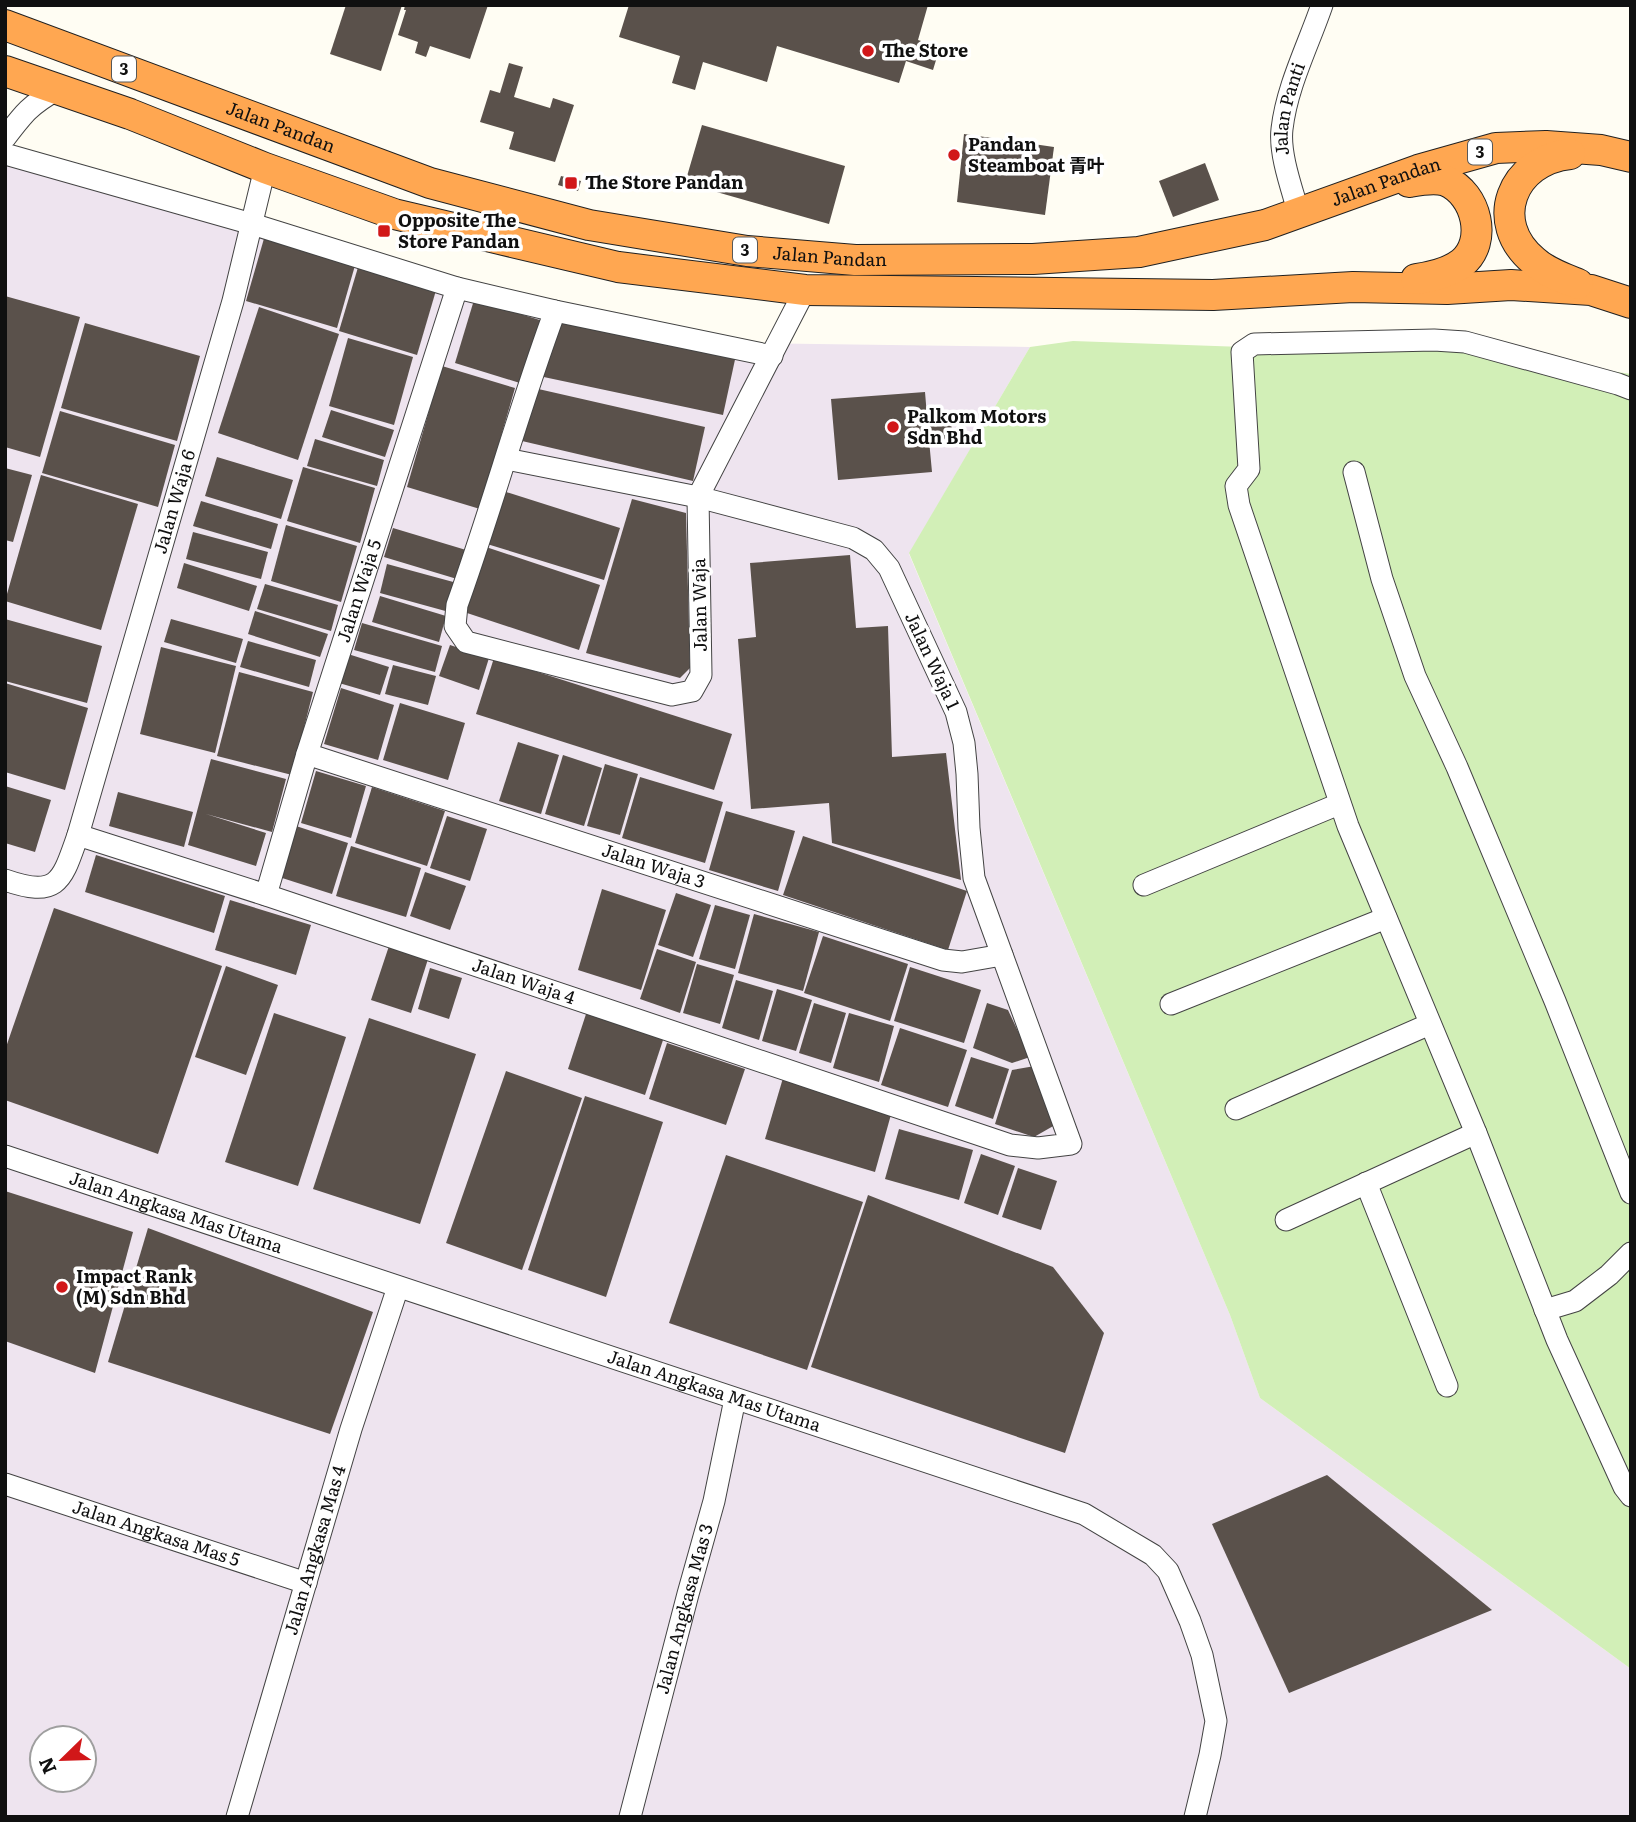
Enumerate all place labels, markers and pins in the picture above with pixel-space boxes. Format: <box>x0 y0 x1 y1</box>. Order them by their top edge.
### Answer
place label: The Store <box>882 36 968 63</box>
marker: The Store <box>860 43 876 59</box>
place label: Pandan Steamboat 青叶 <box>968 130 1105 178</box>
marker: Pandan Steamboat 青叶 <box>946 147 962 163</box>
place label: The Store Pandan <box>585 168 744 195</box>
marker: The Store Pandan <box>563 175 579 191</box>
place label: Opposite The Store Pandan <box>398 206 520 254</box>
marker: Opposite The Store Pandan <box>376 223 392 239</box>
place label: Palkom Motors Sdn Bhd <box>907 402 1046 450</box>
marker: Palkom Motors Sdn Bhd <box>885 419 901 435</box>
place label: Impact Rank (M) Sdn Bhd <box>76 1262 194 1310</box>
marker: Impact Rank (M) Sdn Bhd <box>54 1279 70 1295</box>

